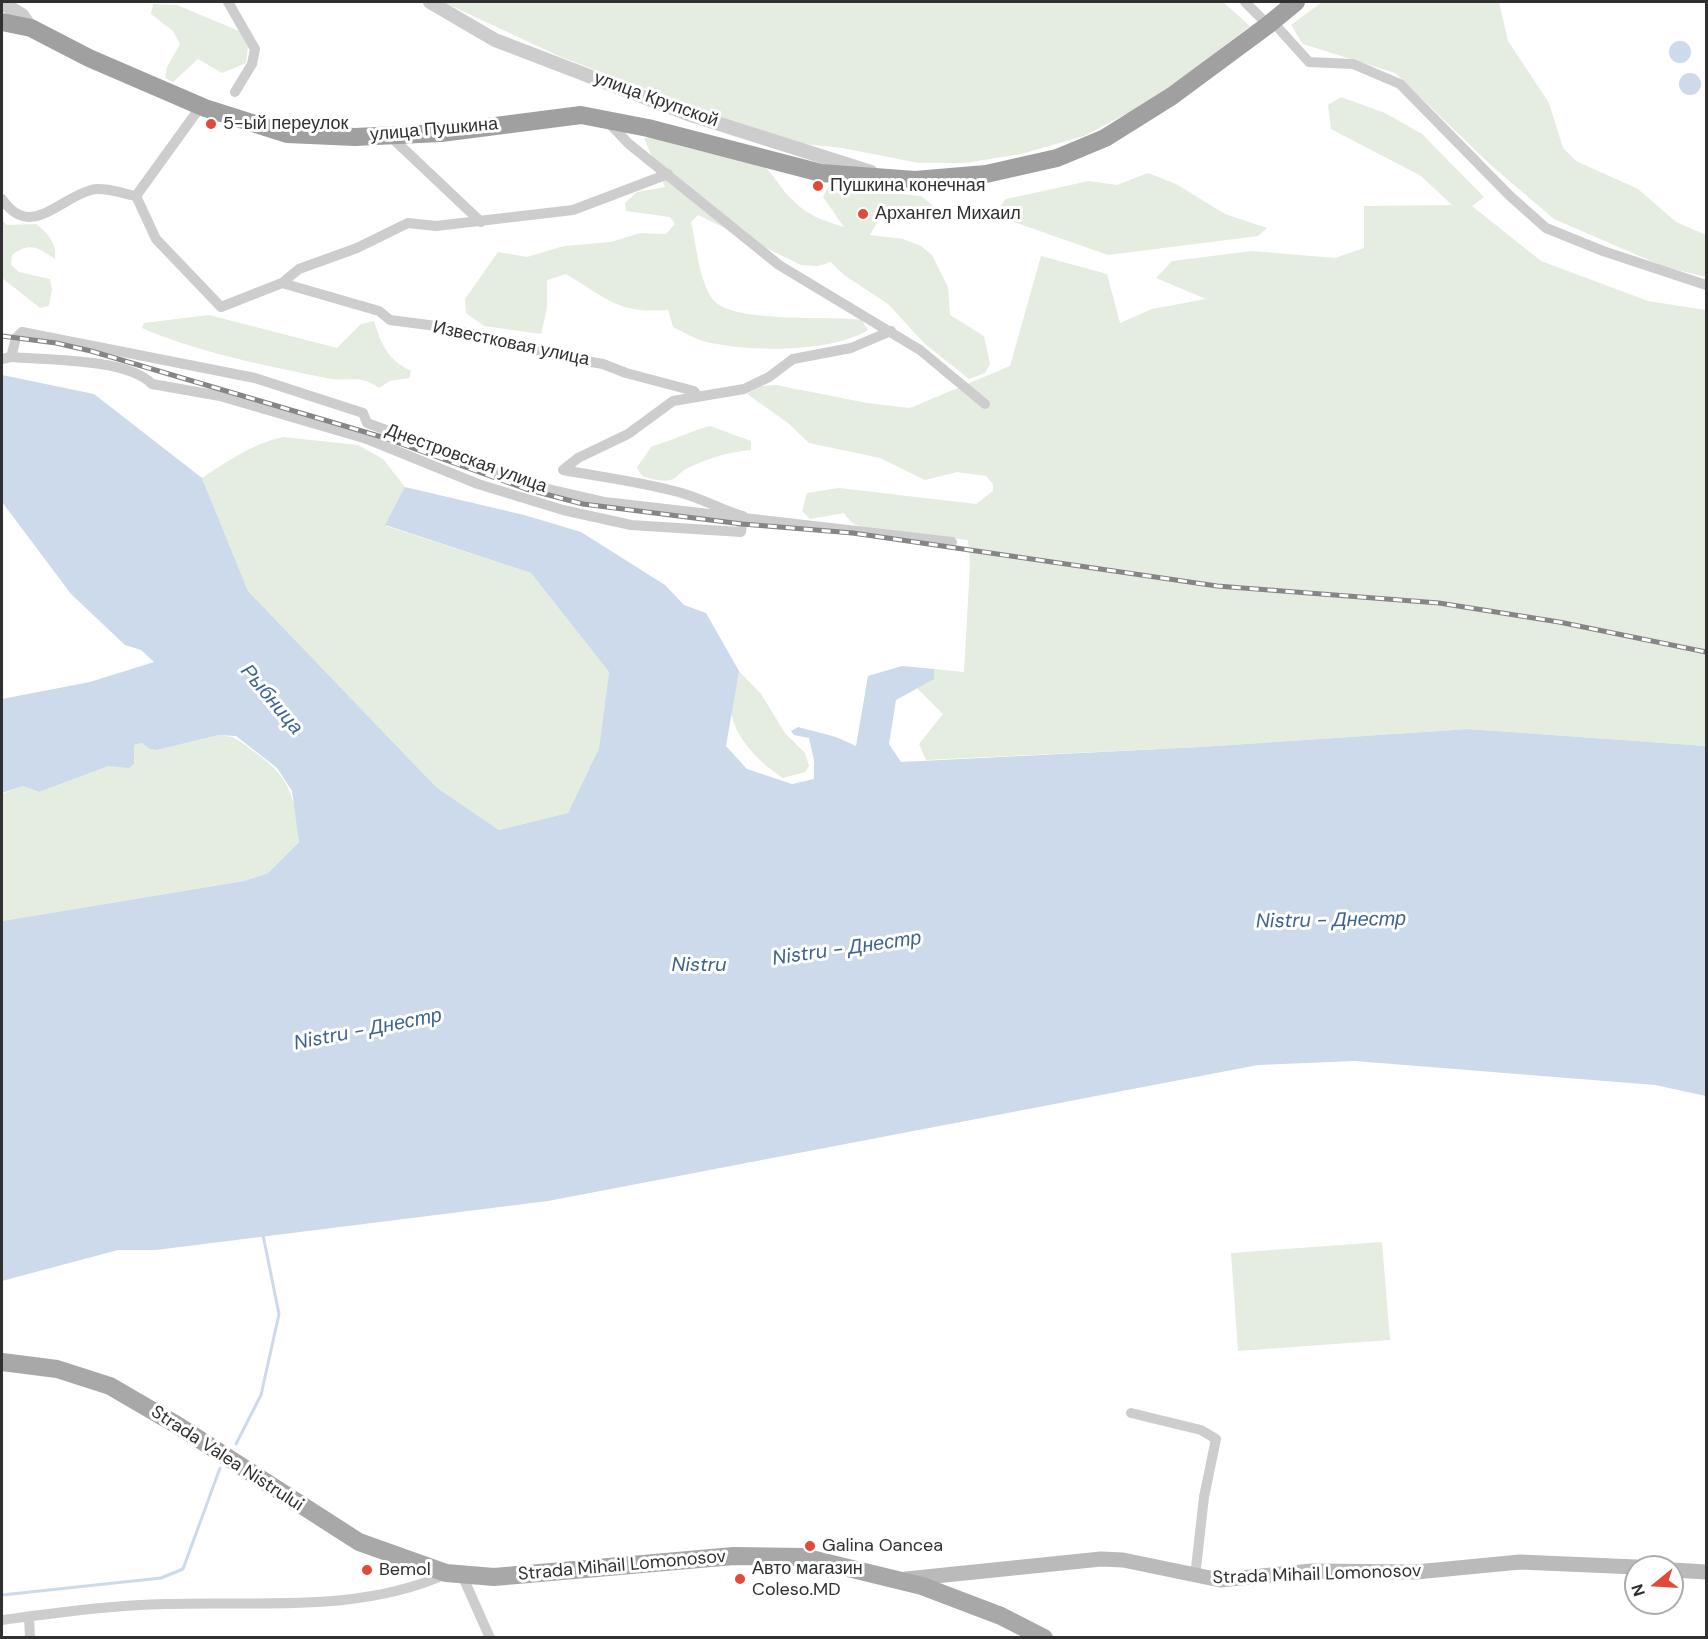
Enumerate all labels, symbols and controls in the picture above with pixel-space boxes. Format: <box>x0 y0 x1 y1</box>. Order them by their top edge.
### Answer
street label: улица Крупской <box>591 68 721 132</box>
place label: 5-ый переулок <box>223 113 348 135</box>
street label: улица Пушкина <box>369 114 499 146</box>
marker: 5-ый переулок <box>204 117 218 131</box>
place label: Пушкина конечная <box>830 175 986 197</box>
marker: Пушкина конечная <box>811 179 825 193</box>
place label: Архангел Михаил <box>875 203 1021 225</box>
marker: Архангел Михаил <box>856 207 870 221</box>
street label: Известковая улица <box>431 317 591 371</box>
street label: Днестровская улица <box>382 420 550 498</box>
water label: Рыбница <box>235 660 307 740</box>
water label: Nistru - Днестр <box>1256 908 1406 934</box>
water label: Nistru - Днестр <box>771 927 923 971</box>
water label: Nistru <box>671 954 727 978</box>
water label: Nistru - Днестр <box>292 1004 444 1056</box>
street label: Strada Valea Nistrului <box>147 1402 307 1516</box>
place label: Galina Oancea <box>822 1535 943 1557</box>
marker: Galina Oancea <box>803 1539 817 1553</box>
street label: Strada Mihail Lomonosov <box>517 1546 727 1586</box>
north arrow <box>1624 1555 1684 1615</box>
place label: Авто магазин Coleso.MD <box>752 1558 863 1600</box>
place label: Bemol <box>379 1559 431 1581</box>
street label: Strada Mihail Lomonosov <box>1212 1561 1422 1589</box>
marker: Bemol <box>360 1563 374 1577</box>
marker: Авто магазин Coleso.MD <box>733 1572 747 1586</box>
text: N <box>1627 1581 1650 1599</box>

